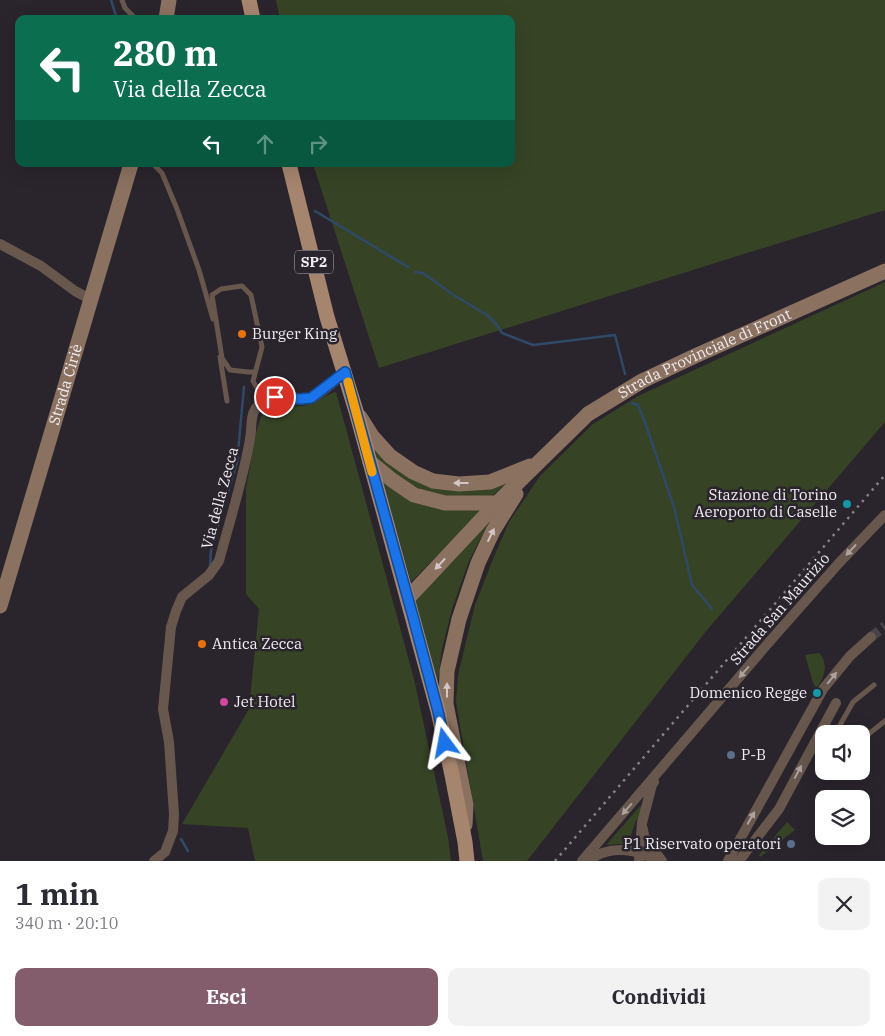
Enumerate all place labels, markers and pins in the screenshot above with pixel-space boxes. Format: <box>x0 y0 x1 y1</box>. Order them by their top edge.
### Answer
place label: Burger King <box>252 324 337 343</box>
marker: Burger King <box>236 328 248 340</box>
pin <box>254 376 296 418</box>
place label: Stazione di Torino Aeroporto di Caselle <box>694 485 837 521</box>
marker: Stazione di Torino Aeroporto di Caselle <box>841 498 853 510</box>
place label: Antica Zecca <box>212 634 302 653</box>
marker: Antica Zecca <box>196 638 208 650</box>
place label: Domenico Regge <box>690 683 807 702</box>
marker: Domenico Regge <box>811 687 823 699</box>
place label: Jet Hotel <box>234 692 296 711</box>
marker: Jet Hotel <box>218 696 230 708</box>
place label: P-B <box>741 745 766 764</box>
marker: P-B <box>725 749 737 761</box>
place label: P1 Riservato operatori <box>623 834 781 853</box>
marker: P1 Riservato operatori <box>785 838 797 850</box>

